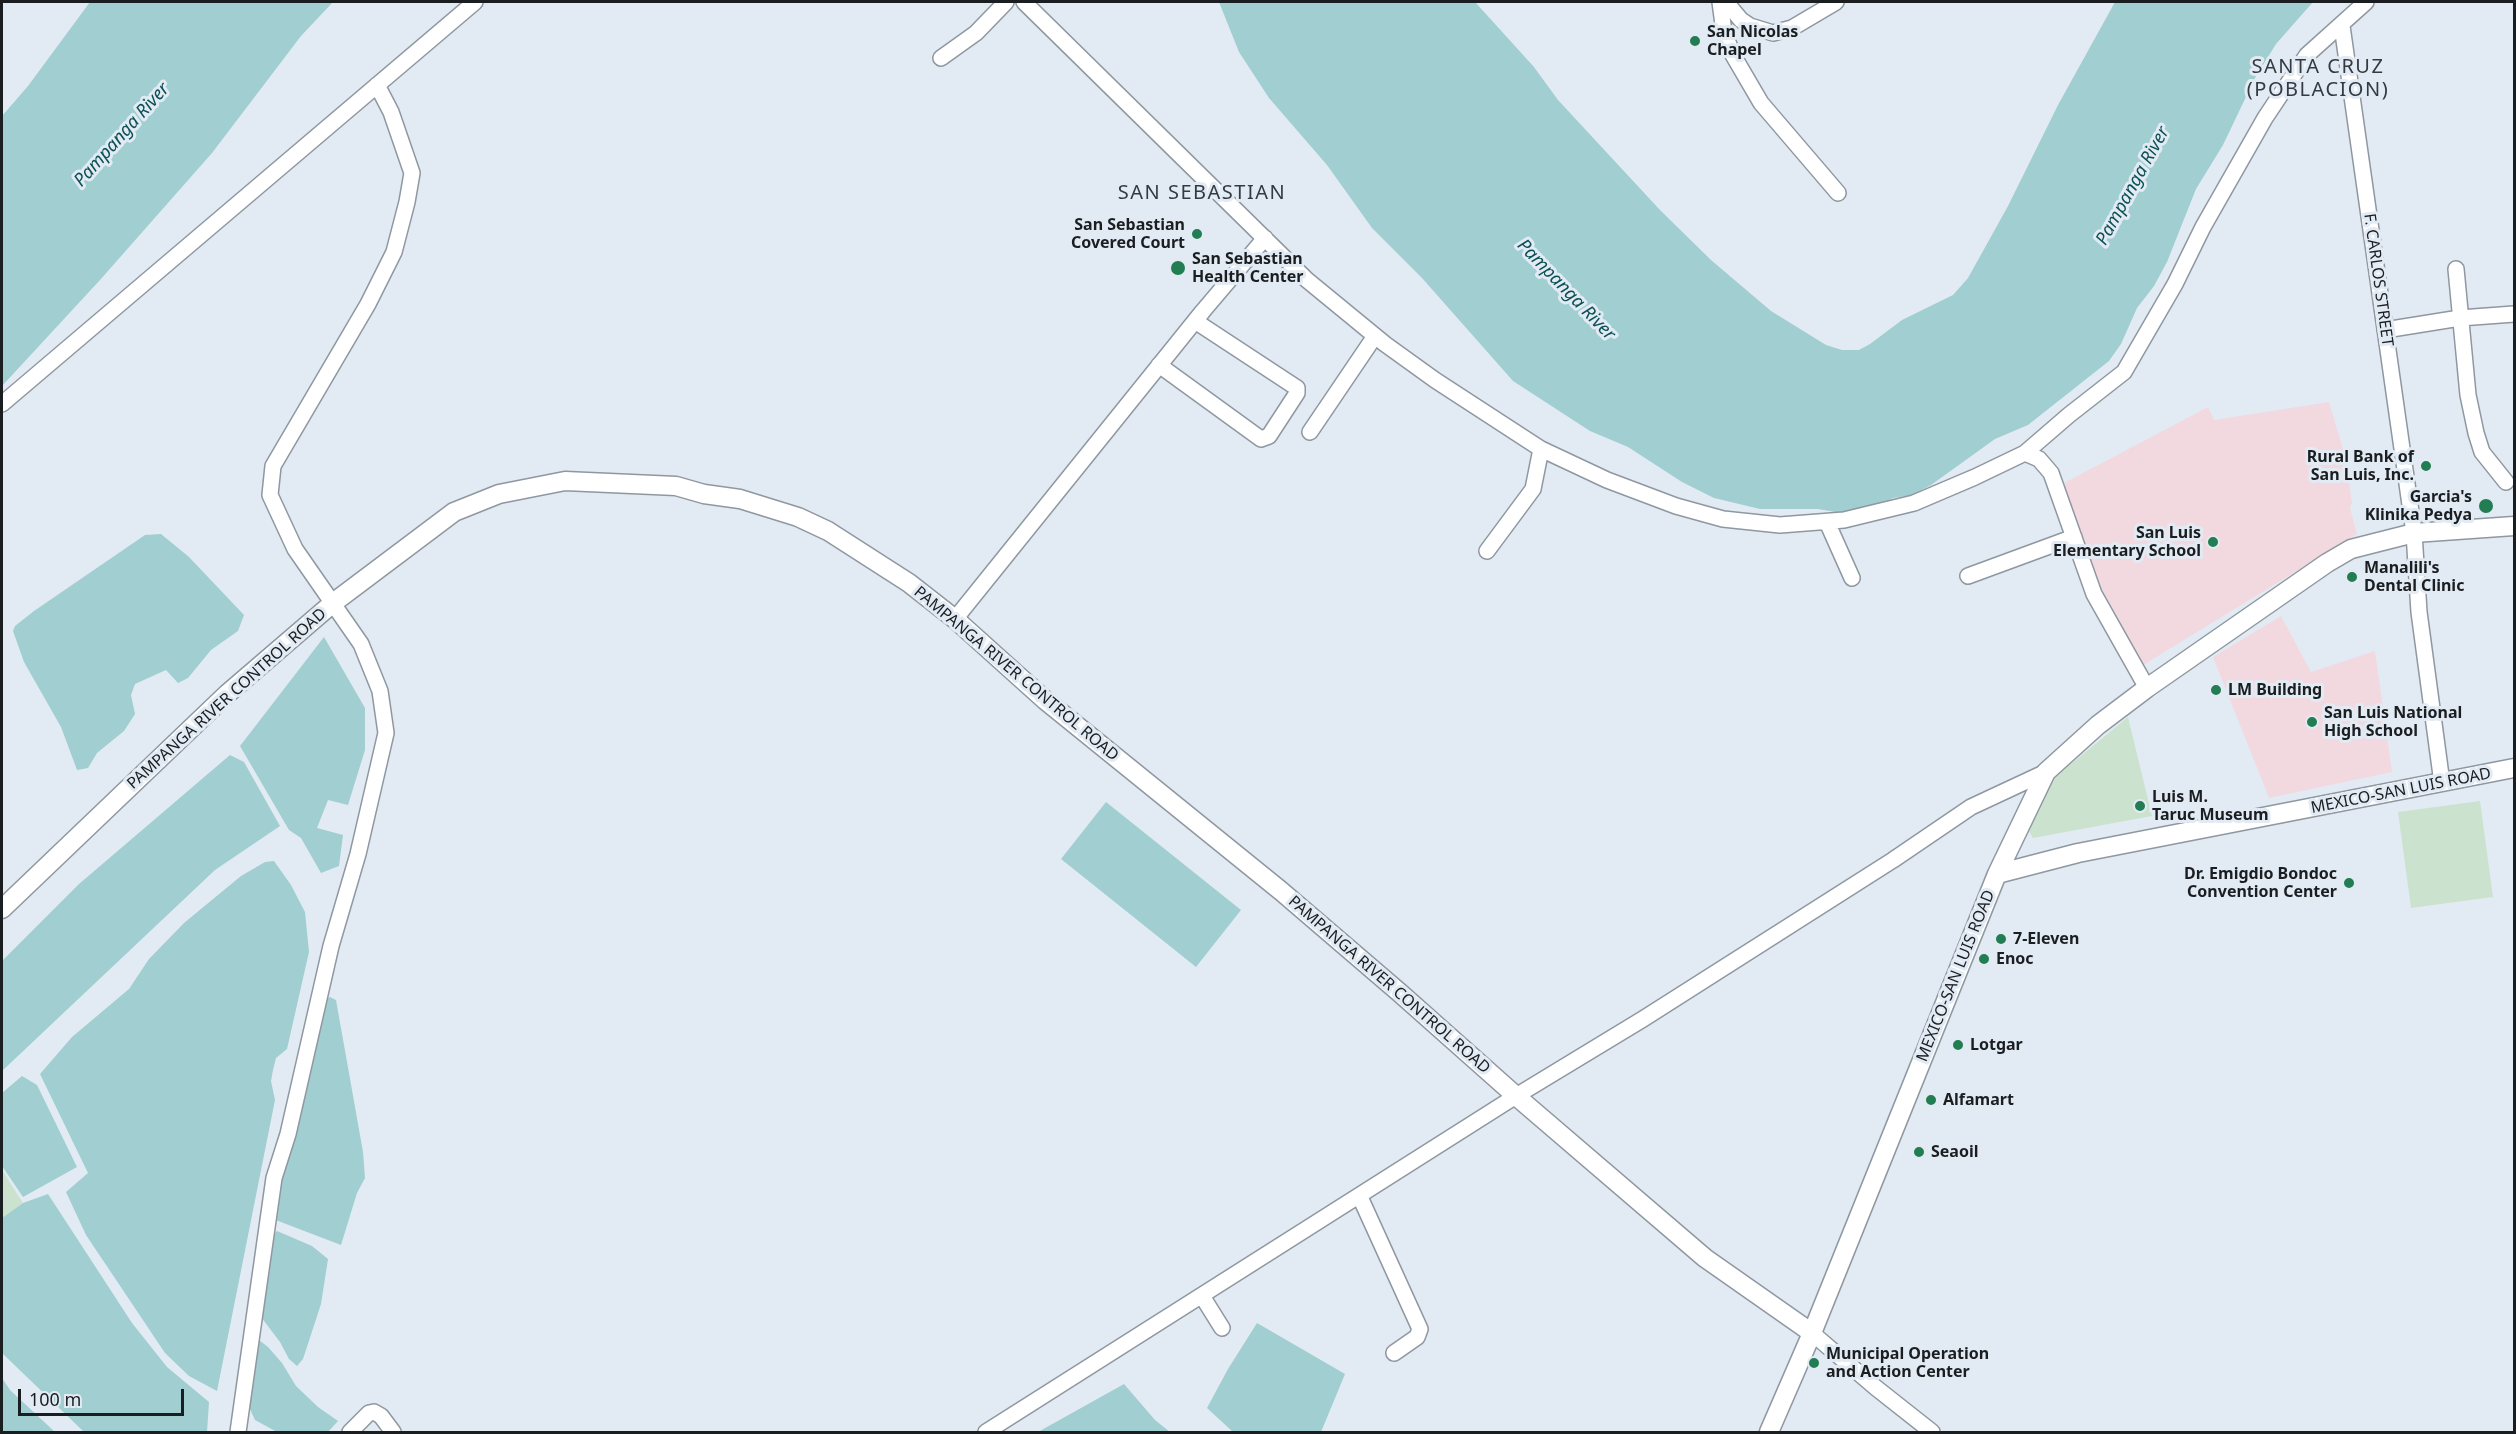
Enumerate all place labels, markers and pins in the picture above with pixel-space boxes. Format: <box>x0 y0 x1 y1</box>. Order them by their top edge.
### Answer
place label: San Nicolas Chapel <box>1707 22 1798 60</box>
marker: San Nicolas Chapel <box>1688 34 1702 48</box>
place label: San Sebastian Covered Court <box>1071 215 1185 253</box>
marker: San Sebastian Covered Court <box>1190 227 1204 241</box>
place label: San Sebastian Health Center <box>1192 249 1304 287</box>
marker: San Sebastian Health Center <box>1169 259 1187 277</box>
place label: Rural Bank of San Luis, Inc. <box>2307 447 2414 485</box>
marker: Rural Bank of San Luis, Inc. <box>2419 459 2433 473</box>
place label: Garcia's Klinika Pedya <box>2365 487 2472 525</box>
marker: Garcia's Klinika Pedya <box>2477 497 2495 515</box>
place label: San Luis Elementary School <box>2053 523 2201 561</box>
marker: San Luis Elementary School <box>2206 535 2220 549</box>
place label: Manalili's Dental Clinic <box>2364 558 2464 596</box>
marker: Manalili's Dental Clinic <box>2345 570 2359 584</box>
place label: LM Building <box>2228 680 2322 700</box>
marker: LM Building <box>2209 683 2223 697</box>
place label: San Luis National High School <box>2324 703 2462 741</box>
marker: San Luis National High School <box>2305 715 2319 729</box>
place label: Luis M. Taruc Museum <box>2152 787 2269 825</box>
marker: Luis M. Taruc Museum <box>2133 799 2147 813</box>
place label: Dr. Emigdio Bondoc Convention Center <box>2184 864 2337 902</box>
marker: Dr. Emigdio Bondoc Convention Center <box>2342 876 2356 890</box>
place label: 7-Eleven <box>2013 929 2079 949</box>
marker: 7-Eleven <box>1994 932 2008 946</box>
place label: Enoc <box>1996 949 2034 969</box>
marker: Enoc <box>1977 952 1991 966</box>
place label: Lotgar <box>1970 1035 2023 1055</box>
marker: Lotgar <box>1951 1038 1965 1052</box>
place label: Alfamart <box>1943 1090 2014 1110</box>
marker: Alfamart <box>1924 1093 1938 1107</box>
place label: Seaoil <box>1931 1142 1979 1162</box>
marker: Seaoil <box>1912 1145 1926 1159</box>
place label: Municipal Operation and Action Center <box>1826 1344 1989 1382</box>
marker: Municipal Operation and Action Center <box>1807 1356 1821 1370</box>

